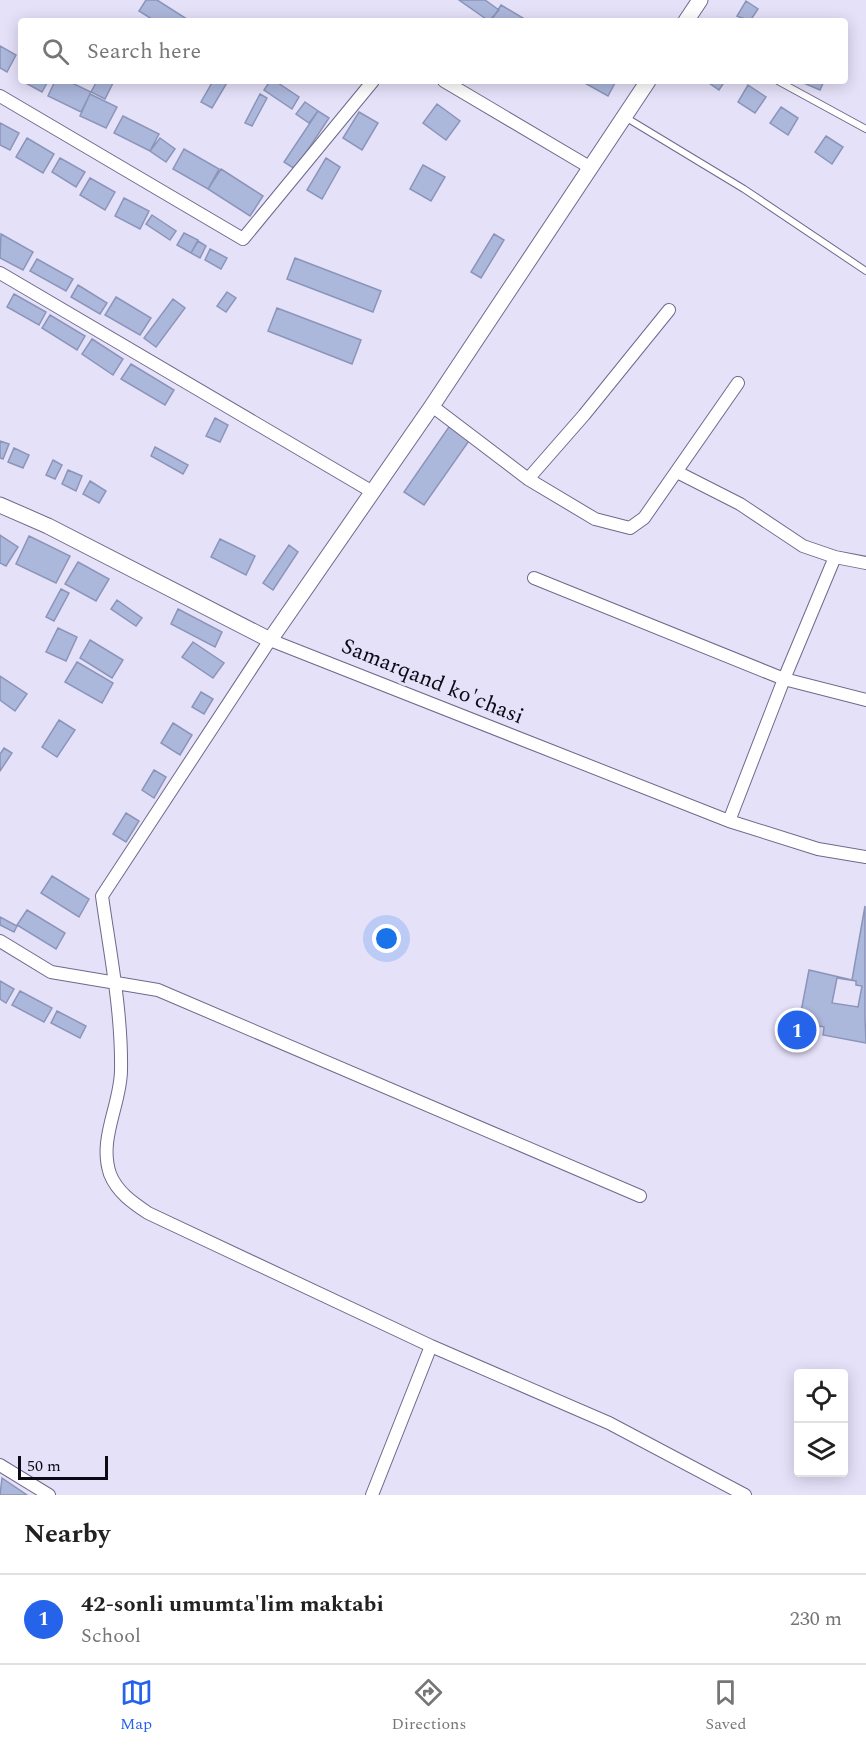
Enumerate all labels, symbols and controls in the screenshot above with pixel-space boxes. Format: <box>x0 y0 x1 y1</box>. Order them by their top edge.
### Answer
search box <box>18 18 848 84</box>
icon: search <box>39 35 72 68</box>
text: Search here <box>87 35 201 68</box>
street label: Samarqand ko'chasi <box>336 630 529 733</box>
your location <box>372 924 401 953</box>
pin: 1 <box>778 1008 816 1052</box>
map controls <box>794 1369 848 1477</box>
button: locate <box>794 1369 848 1423</box>
button: layers <box>794 1423 848 1477</box>
scale bar <box>18 1453 108 1480</box>
text: 50 m <box>27 1454 61 1478</box>
text: Nearby <box>24 1514 110 1554</box>
text: 42-sonli umumta'lim maktabi <box>81 1588 384 1621</box>
text: 1 <box>38 1604 49 1634</box>
text: 230 m <box>790 1604 842 1634</box>
text: School <box>81 1621 141 1651</box>
tab: Map <box>120 1676 153 1736</box>
tab: Directions <box>392 1676 466 1736</box>
tab: Saved <box>705 1676 746 1736</box>

